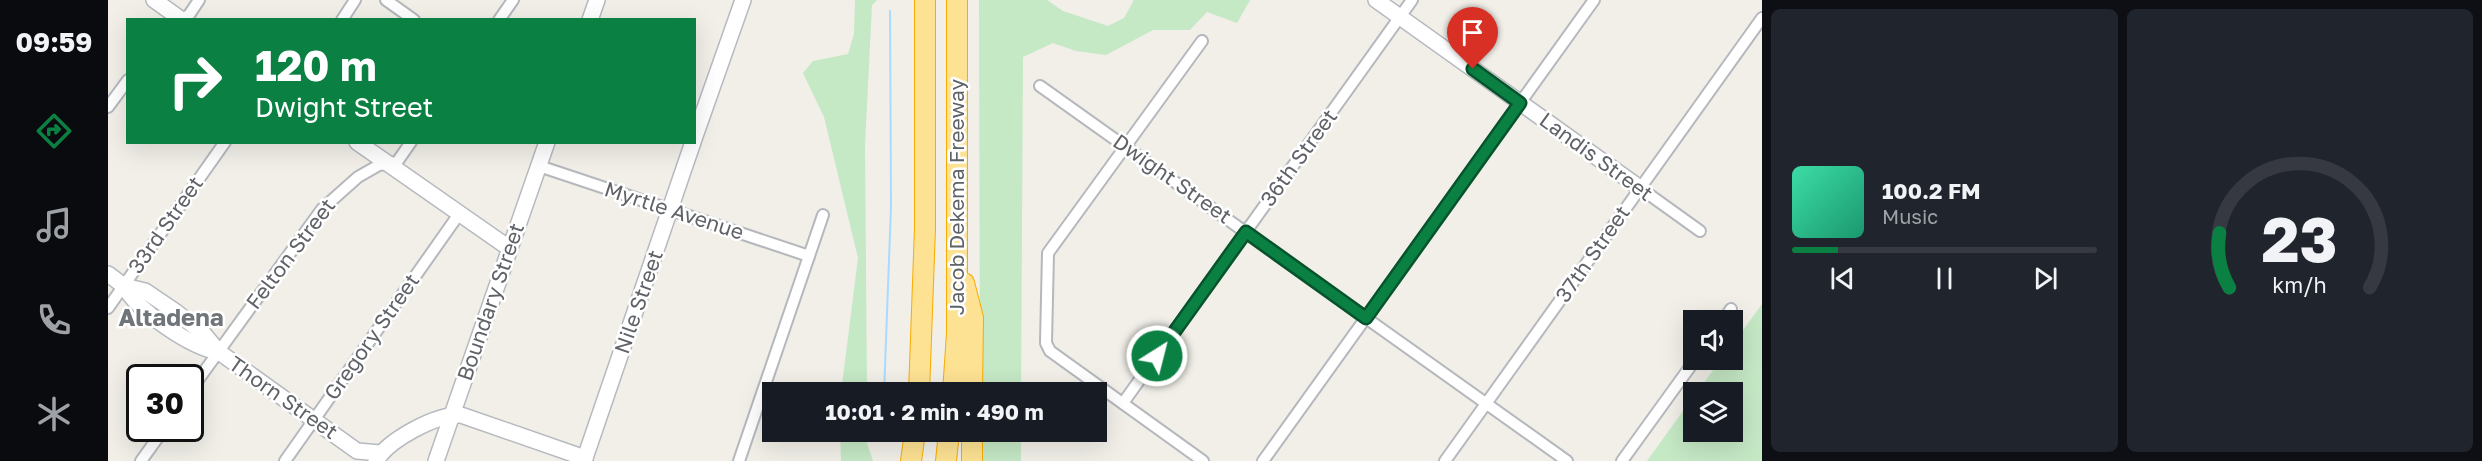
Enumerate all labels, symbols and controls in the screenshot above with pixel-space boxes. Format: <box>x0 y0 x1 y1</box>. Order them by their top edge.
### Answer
pin <box>1447 7 1498 69</box>
icon: arrive <box>1456 16 1489 49</box>
text: 09:59 <box>16 26 92 58</box>
text: 120 m <box>255 40 377 90</box>
icon: right <box>156 42 234 120</box>
street label: Jacob Dekema Freeway <box>943 79 969 315</box>
text: Dwight Street <box>255 91 433 123</box>
street label: 36th Street <box>1254 104 1342 211</box>
street label: Landis Street <box>1535 106 1658 206</box>
icon: directions <box>33 110 75 152</box>
street label: Dwight Street <box>1108 128 1237 229</box>
street label: 33rd Street <box>122 171 208 278</box>
street label: Myrtle Avenue <box>601 175 747 245</box>
text: 100.2 FM <box>1882 177 1981 204</box>
street label: Felton Street <box>240 193 340 314</box>
street label: 37th Street <box>1549 200 1635 307</box>
text: 23 <box>2262 201 2338 276</box>
icon: music <box>33 204 75 246</box>
text: Music <box>1882 204 1938 228</box>
street label: Boundary Street <box>451 219 529 384</box>
street label: Nile Street <box>608 247 668 357</box>
icon: previous <box>1826 262 1859 295</box>
icon: pause <box>1928 262 1961 295</box>
icon: next <box>2029 262 2062 295</box>
street label: Gregory Street <box>318 268 424 405</box>
text: km/h <box>2272 272 2327 298</box>
icon: phone <box>33 299 75 341</box>
district label: Altadena <box>118 302 224 331</box>
map controls <box>1683 310 1743 442</box>
button: sound <box>1683 310 1743 370</box>
position arrow <box>1125 324 1189 388</box>
street label: Thorn Street <box>224 350 343 444</box>
speed limit sign: 30 <box>126 364 204 442</box>
button: layers <box>1683 382 1743 442</box>
icon: climate <box>33 393 75 435</box>
text: 10:01 · 2 min · 490 m <box>825 398 1044 425</box>

